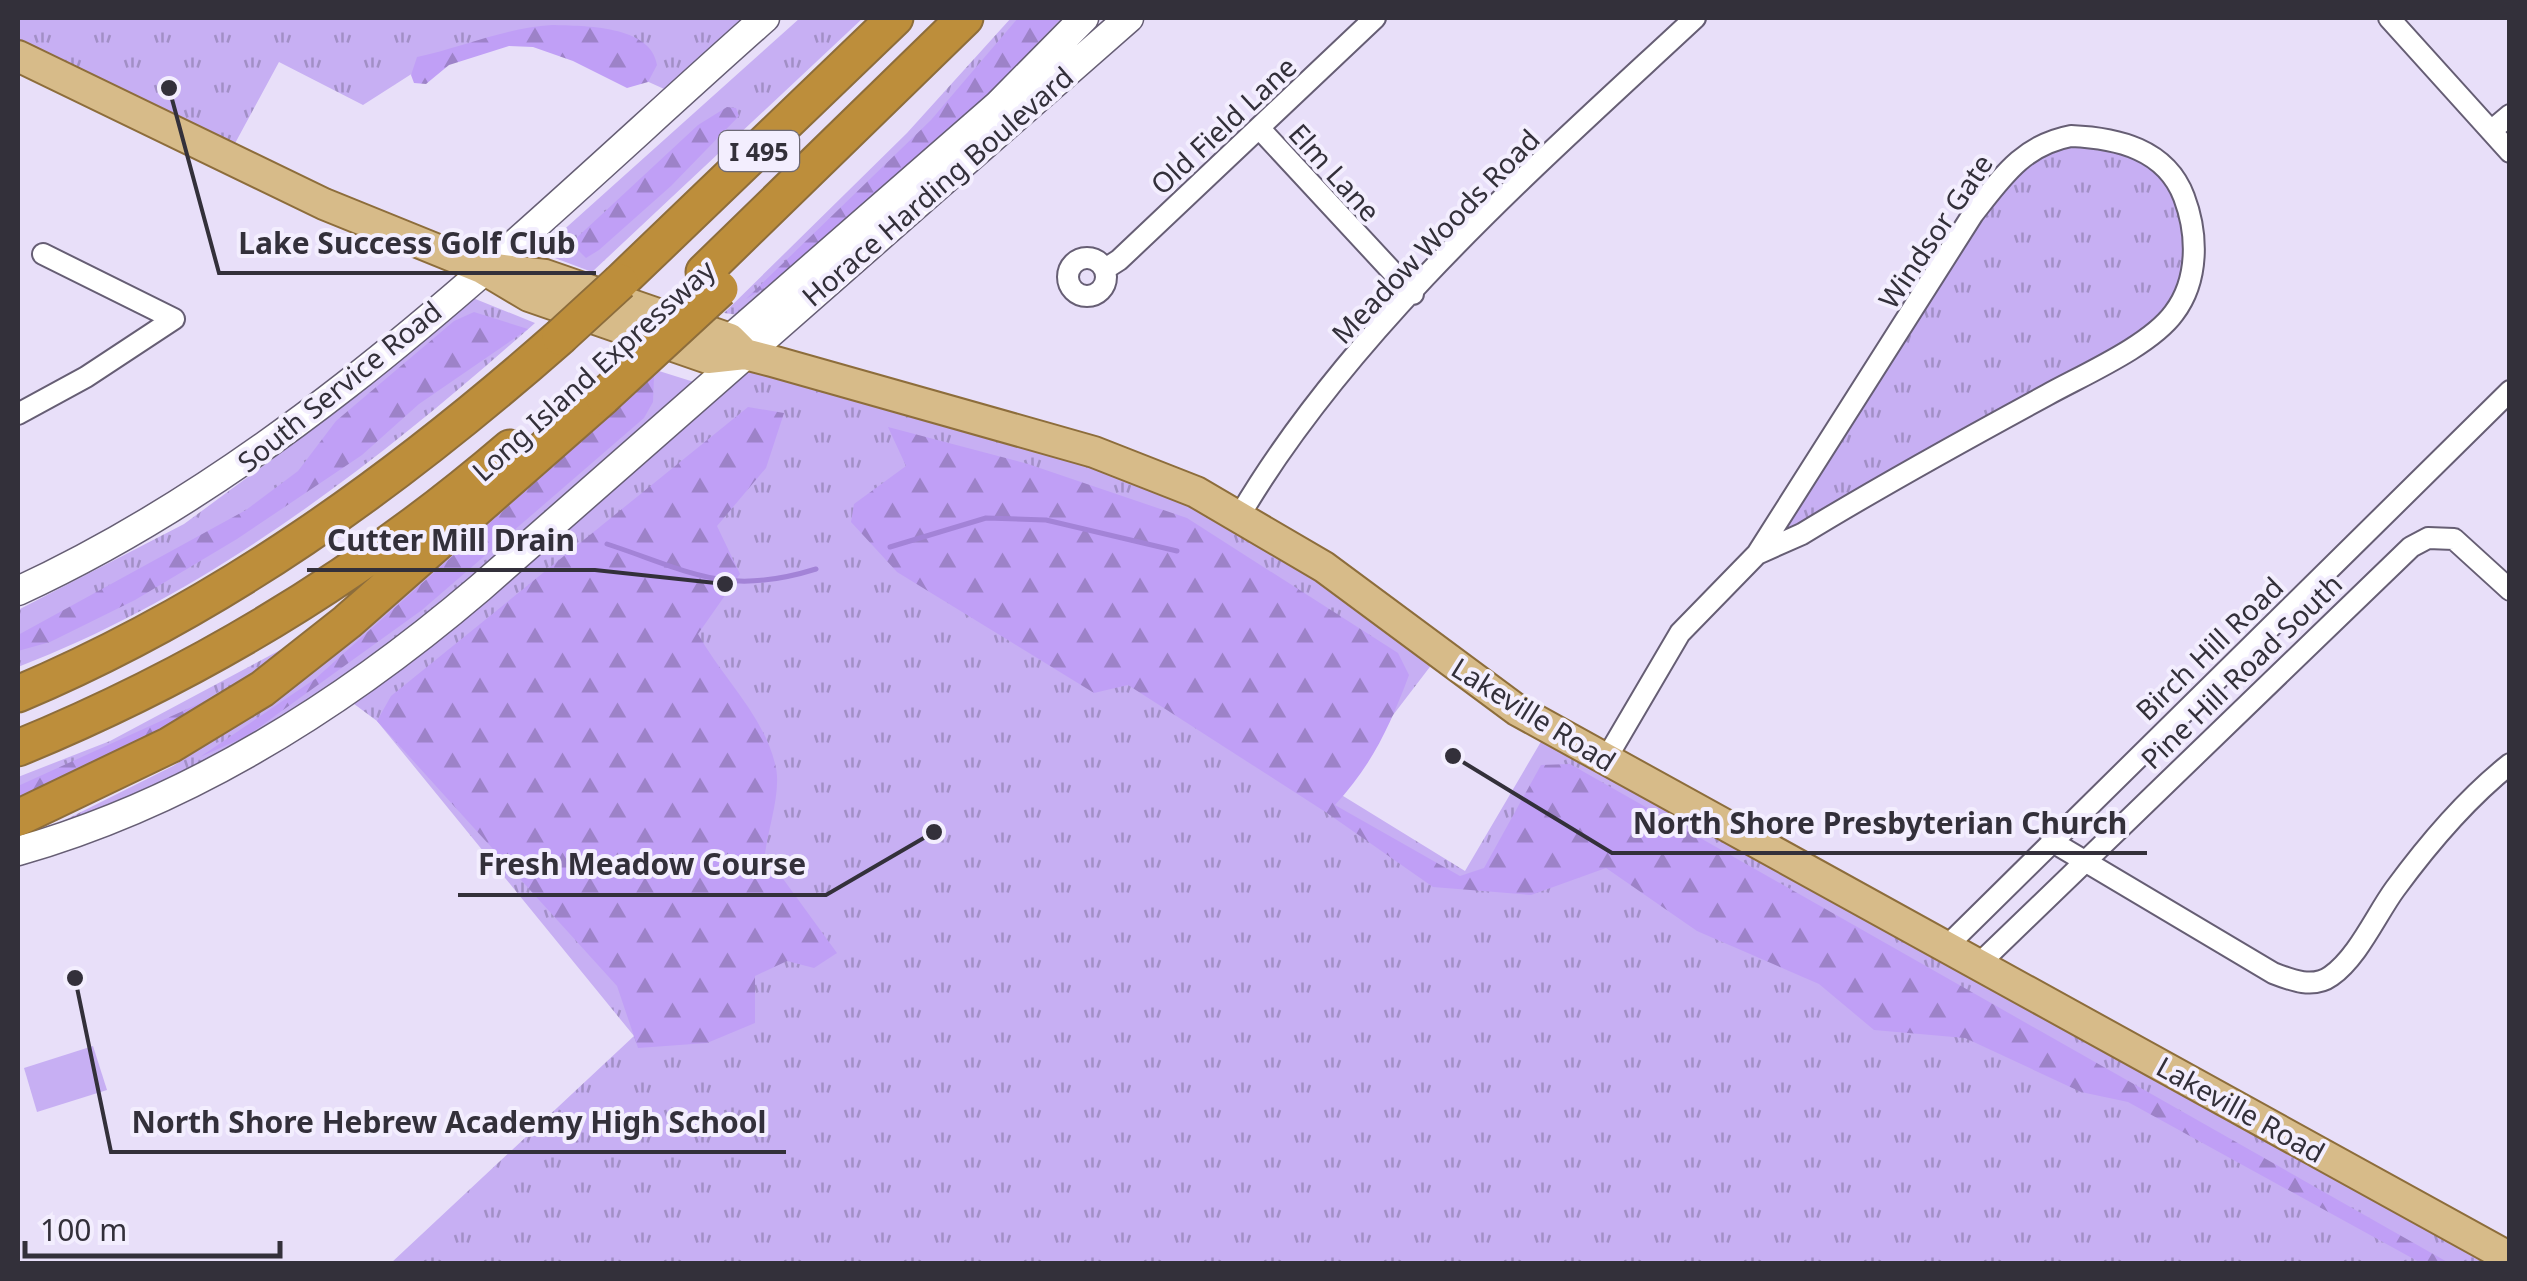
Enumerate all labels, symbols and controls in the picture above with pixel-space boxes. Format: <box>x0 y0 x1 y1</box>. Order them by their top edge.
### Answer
street label: Old Field Lane <box>1142 48 1304 202</box>
street label: Horace Harding Boulevard <box>793 58 1081 314</box>
street label: Elm Lane <box>1281 115 1389 229</box>
street label: Meadow Woods Road <box>1323 121 1547 351</box>
road number: I 495 <box>719 131 799 171</box>
street label: Windsor Gate <box>1869 146 2001 316</box>
callout: Lake Success Golf Club <box>219 213 596 273</box>
text: Lake Success Golf Club <box>238 222 576 263</box>
street label: Long Island Expressway <box>464 250 723 489</box>
street label: South Service Road <box>229 292 449 480</box>
callout: Cutter Mill Drain <box>307 510 595 570</box>
text: Cutter Mill Drain <box>327 519 575 560</box>
street label: Pine Hill Road South <box>2132 565 2350 777</box>
street label: Birch Hill Road <box>2127 568 2291 728</box>
street label: Lakeville Road <box>1445 648 1623 780</box>
callout: North Shore Presbyterian Church <box>1612 793 2147 853</box>
text: North Shore Presbyterian Church <box>1633 802 2127 843</box>
callout: Fresh Meadow Course <box>458 835 826 895</box>
text: Fresh Meadow Course <box>478 843 806 884</box>
street label: Lakeville Road <box>2150 1047 2332 1171</box>
callout: North Shore Hebrew Academy High School <box>111 1092 786 1152</box>
text: North Shore Hebrew Academy High School <box>132 1101 766 1142</box>
scale bar <box>25 1196 280 1258</box>
text: 100 m <box>40 1209 127 1250</box>

